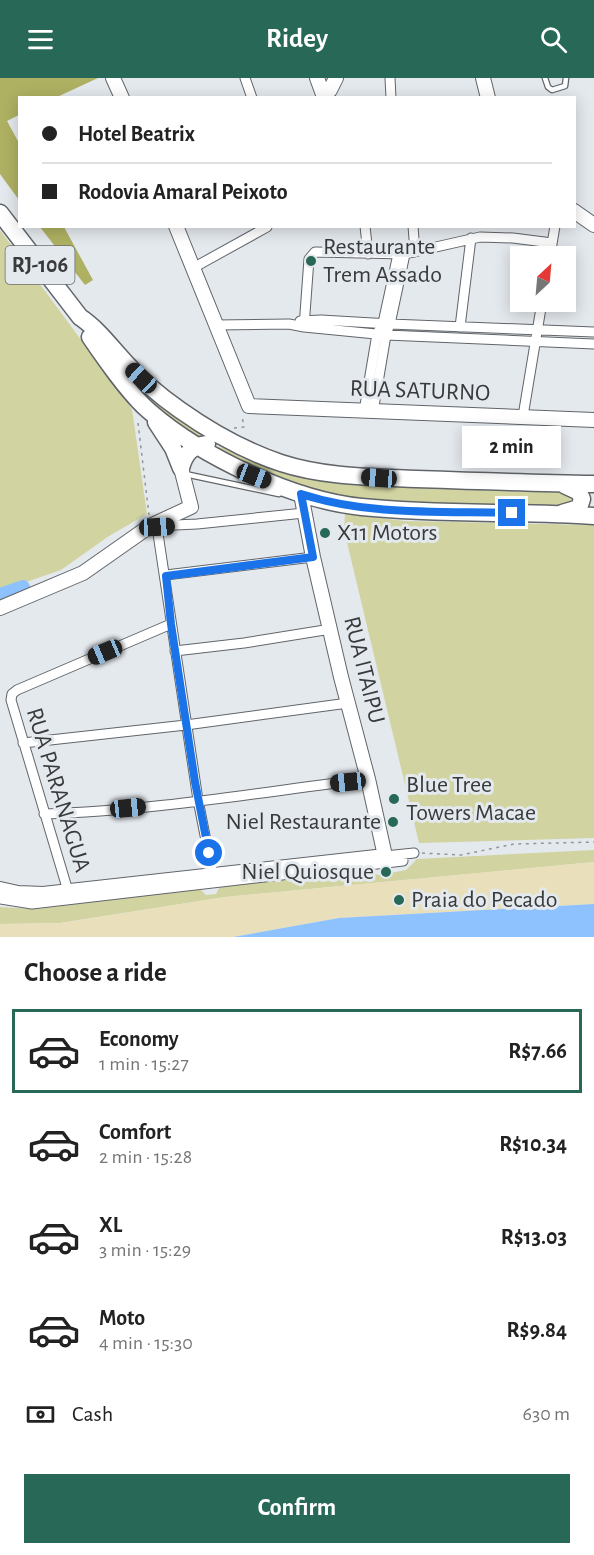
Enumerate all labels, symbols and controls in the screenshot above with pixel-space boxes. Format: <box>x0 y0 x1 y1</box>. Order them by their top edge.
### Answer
icon: menu <box>24 23 57 56</box>
icon: search <box>537 23 570 56</box>
text: Ridey <box>266 25 328 52</box>
text: Hotel Beatrix <box>78 123 195 145</box>
text: Rodovia Amaral Peixoto <box>78 181 288 203</box>
place label: Restaurante Trem Assado <box>323 235 442 287</box>
road number: RJ-106 <box>6 246 74 284</box>
north arrow <box>510 246 576 312</box>
map controls <box>510 246 576 312</box>
marker: Restaurante Trem Assado <box>304 254 318 268</box>
car <box>122 359 160 397</box>
street label: RUA SATURNO <box>349 377 491 405</box>
callout: 2 min <box>462 426 562 468</box>
text: 2 min <box>489 437 534 457</box>
car <box>234 461 274 491</box>
car <box>360 468 398 488</box>
route end <box>498 499 525 526</box>
car <box>139 517 175 537</box>
place label: X11 Motors <box>337 521 437 545</box>
marker: X11 Motors <box>318 526 332 540</box>
street label: RUA ITAIPU <box>339 614 389 726</box>
car <box>85 637 125 667</box>
street label: RUA PARANAGUA <box>22 705 94 875</box>
car <box>329 771 367 793</box>
place label: Blue Tree Towers Macae <box>406 773 536 825</box>
marker: Blue Tree Towers Macae <box>387 792 401 806</box>
car <box>109 797 147 819</box>
place label: Niel Restaurante <box>226 810 381 834</box>
marker: Niel Restaurante <box>386 815 400 829</box>
route start <box>195 839 222 866</box>
place label: Niel Quiosque <box>241 860 374 884</box>
marker: Niel Quiosque <box>379 865 393 879</box>
place label: Praia do Pecado <box>411 888 558 912</box>
marker: Praia do Pecado <box>392 893 406 907</box>
text: Choose a ride <box>24 959 167 986</box>
icon: car <box>27 1024 81 1078</box>
text: Economy <box>99 1028 179 1050</box>
text: R$7.66 <box>508 1040 567 1062</box>
text: 1 min · 15:27 <box>99 1054 189 1074</box>
icon: car <box>27 1117 81 1171</box>
text: Comfort <box>99 1121 171 1143</box>
text: R$10.34 <box>499 1133 567 1155</box>
text: 2 min · 15:28 <box>99 1147 192 1167</box>
icon: car <box>27 1210 81 1264</box>
text: XL <box>99 1214 122 1236</box>
text: R$13.03 <box>501 1226 567 1248</box>
text: 3 min · 15:29 <box>99 1240 191 1260</box>
icon: car <box>27 1303 81 1357</box>
text: Moto <box>99 1307 145 1329</box>
text: R$9.84 <box>507 1319 567 1341</box>
text: 4 min · 15:30 <box>99 1333 193 1353</box>
icon: cash <box>24 1398 57 1431</box>
text: Cash <box>72 1403 113 1425</box>
text: 630 m <box>523 1404 570 1424</box>
button: Confirm <box>24 1474 570 1543</box>

